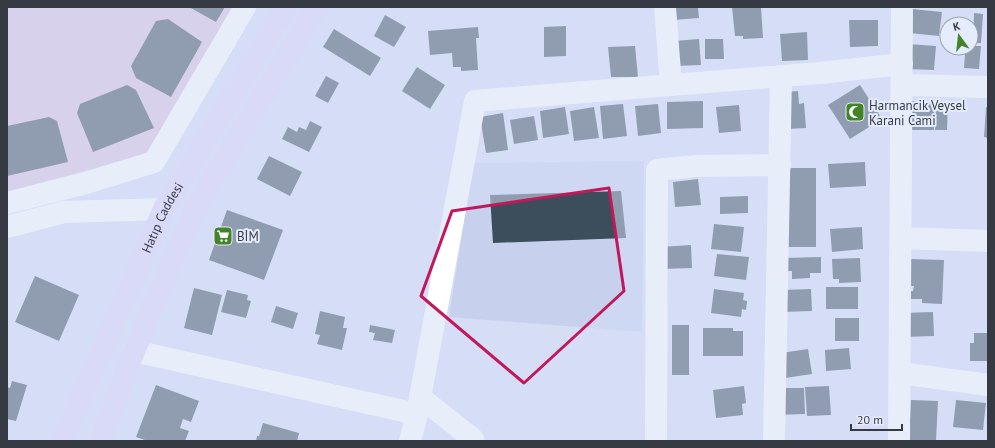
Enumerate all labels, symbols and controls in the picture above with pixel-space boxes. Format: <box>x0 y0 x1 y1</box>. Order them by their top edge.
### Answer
north arrow <box>939 16 979 56</box>
text: K <box>951 19 962 34</box>
place label: Harmancik Veysel Karani Cami <box>869 97 966 129</box>
mosque icon: Harmancik Veysel Karani Cami <box>844 101 866 123</box>
street label: Hatıp Caddesi <box>137 179 187 255</box>
supermarket icon: BİM <box>212 225 234 247</box>
place label: BİM <box>237 228 259 245</box>
scale bar <box>851 406 902 432</box>
text: 20 m <box>857 412 883 427</box>

